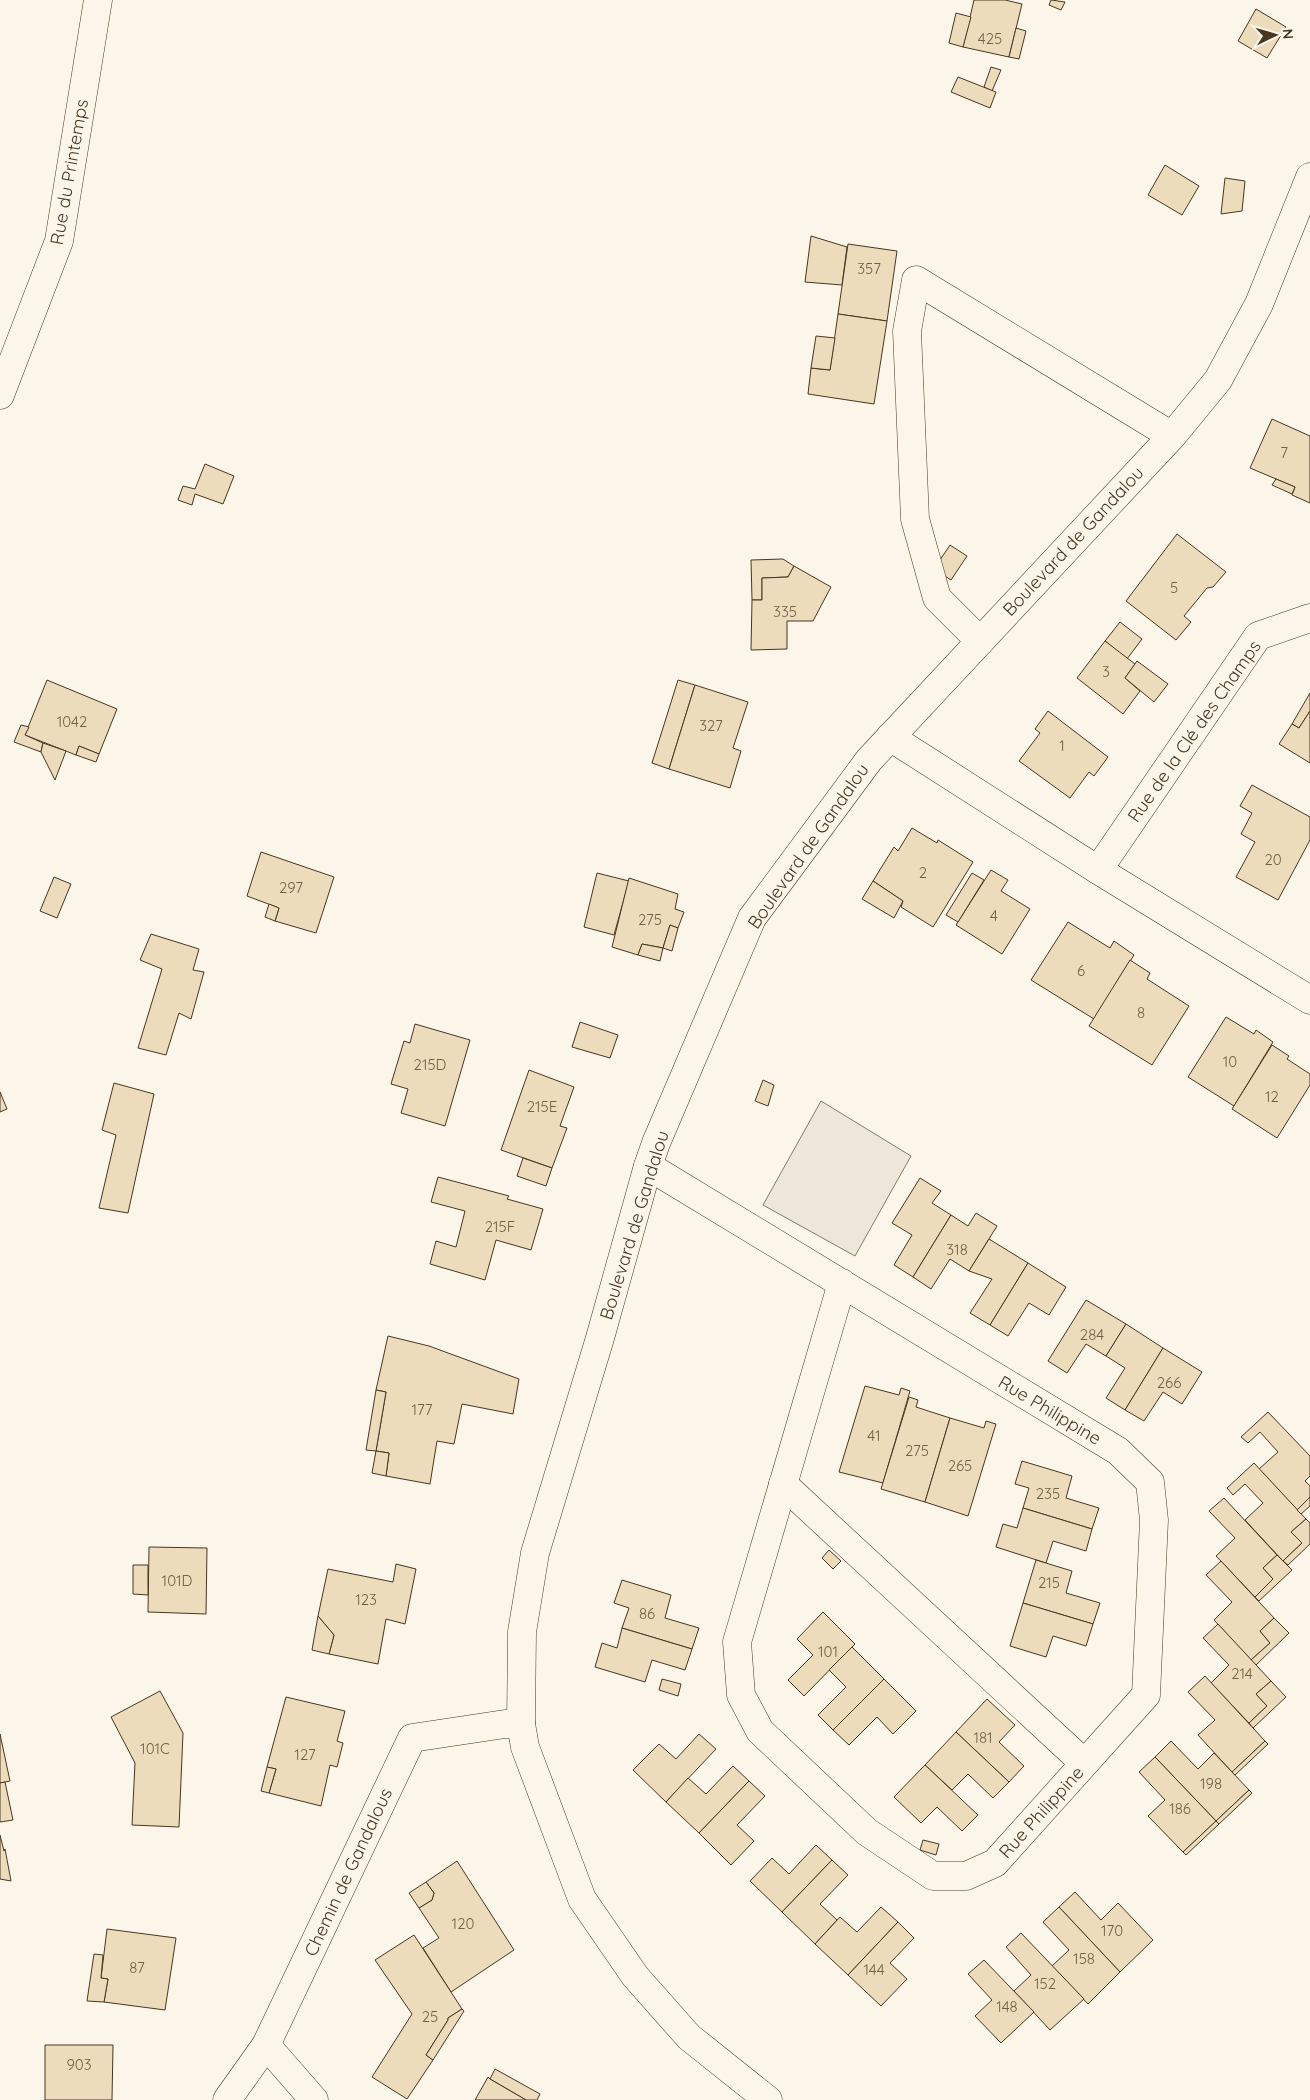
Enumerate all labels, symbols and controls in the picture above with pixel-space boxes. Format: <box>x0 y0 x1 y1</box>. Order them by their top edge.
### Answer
north arrow <box>1250 10 1300 60</box>
text: N <box>1279 28 1297 40</box>
house number: 425 <box>978 29 1002 48</box>
street label: Rue du Printemps <box>45 97 93 247</box>
house number: 357 <box>857 259 881 278</box>
house number: 7 <box>1280 443 1288 462</box>
street label: Boulevard de Gandalou <box>998 461 1148 621</box>
house number: 5 <box>1170 578 1178 597</box>
house number: 335 <box>773 602 797 621</box>
street label: Rue de la Clé des Champs <box>1122 636 1266 826</box>
house number: 3 <box>1102 662 1110 681</box>
house number: 1042 <box>57 712 87 731</box>
house number: 327 <box>699 716 723 735</box>
house number: 1 <box>1059 736 1065 755</box>
street label: Boulevard de Gandalou <box>742 759 874 933</box>
house number: 20 <box>1264 850 1282 869</box>
house number: 2 <box>919 863 927 882</box>
house number: 297 <box>279 878 303 897</box>
house number: 4 <box>990 906 998 925</box>
house number: 275 <box>638 910 662 929</box>
house number: 6 <box>1077 961 1085 980</box>
house number: 8 <box>1137 1003 1145 1022</box>
house number: 10 <box>1223 1052 1237 1071</box>
house number: 215D <box>414 1055 447 1074</box>
house number: 12 <box>1265 1087 1279 1106</box>
house number: 215E <box>527 1097 557 1116</box>
street label: Boulevard de Gandalou <box>594 1128 674 1322</box>
house number: 215F <box>485 1217 515 1236</box>
house number: 318 <box>946 1240 968 1259</box>
house number: 284 <box>1080 1325 1104 1344</box>
street label: Rue Philippine <box>994 1370 1106 1450</box>
house number: 266 <box>1157 1373 1181 1392</box>
house number: 177 <box>412 1400 433 1419</box>
house number: 41 <box>867 1426 881 1445</box>
house number: 275 <box>905 1441 929 1460</box>
house number: 265 <box>948 1456 972 1475</box>
house number: 235 <box>1036 1484 1060 1503</box>
house number: 101D <box>162 1571 193 1590</box>
house number: 215 <box>1038 1573 1060 1592</box>
house number: 123 <box>355 1590 377 1609</box>
house number: 86 <box>639 1604 655 1623</box>
house number: 101 <box>818 1642 838 1661</box>
house number: 214 <box>1231 1664 1253 1683</box>
house number: 181 <box>973 1728 993 1747</box>
house number: 101C <box>140 1739 170 1758</box>
house number: 127 <box>294 1745 316 1764</box>
street label: Rue Philippine <box>994 1761 1088 1863</box>
house number: 198 <box>1200 1774 1222 1793</box>
street label: Chemin de Gandalous <box>299 1784 397 1960</box>
house number: 186 <box>1169 1799 1191 1818</box>
house number: 120 <box>452 1914 474 1933</box>
house number: 170 <box>1101 1921 1123 1940</box>
house number: 158 <box>1073 1949 1095 1968</box>
house number: 87 <box>129 1958 145 1977</box>
house number: 144 <box>863 1960 885 1979</box>
house number: 152 <box>1034 1974 1056 1993</box>
house number: 148 <box>996 1997 1018 2016</box>
house number: 25 <box>422 2007 438 2026</box>
house number: 903 <box>66 2055 92 2074</box>

